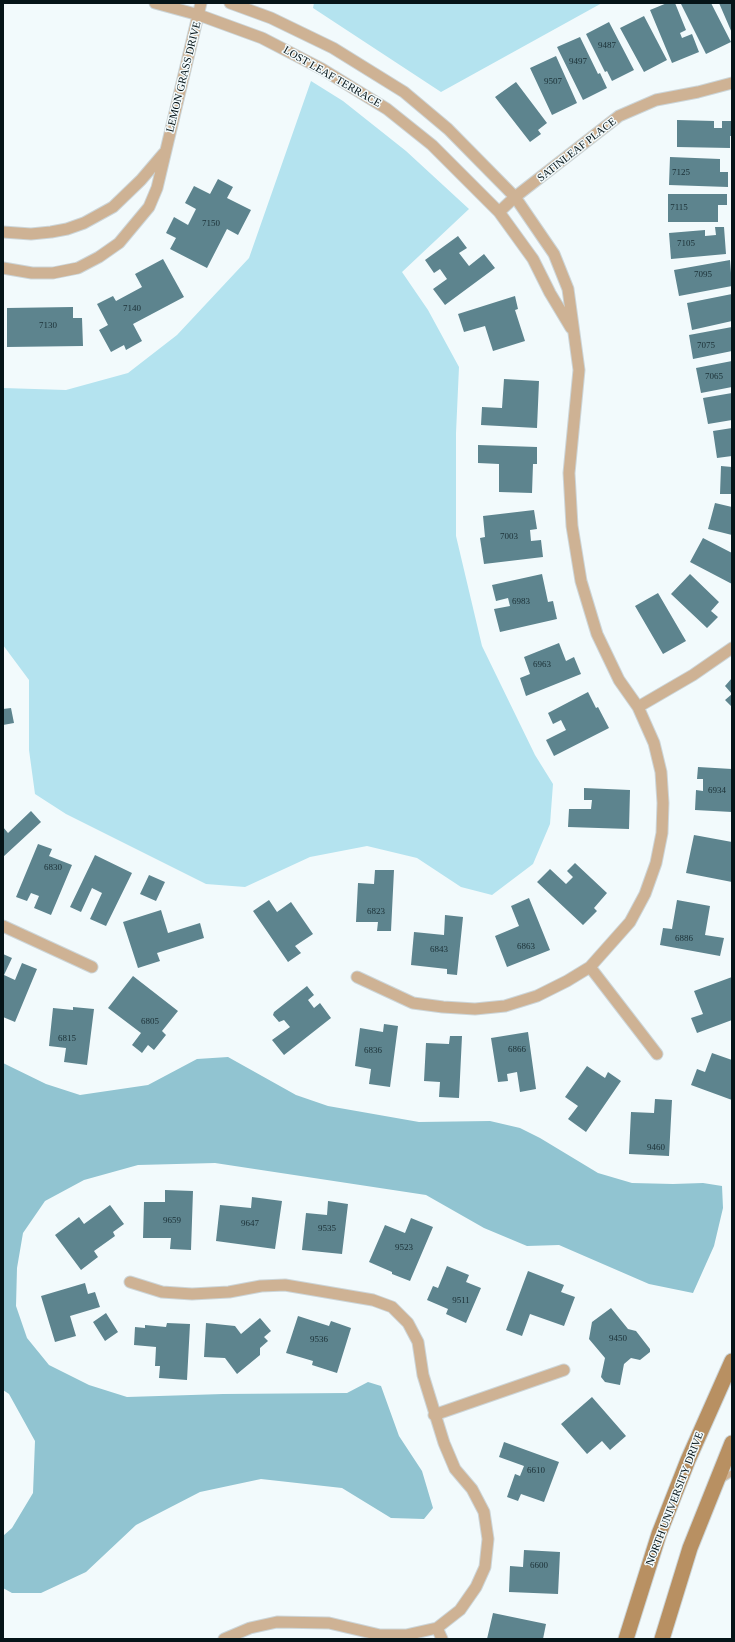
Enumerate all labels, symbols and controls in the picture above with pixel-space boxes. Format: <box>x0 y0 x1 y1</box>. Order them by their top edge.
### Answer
street label: LEMON GRASS DRIVE <box>164 20 204 134</box>
house number: 9487 <box>598 41 616 51</box>
street label: LOST LEAF TERRACE <box>281 44 383 110</box>
house number: 9497 <box>569 57 587 67</box>
house number: 9507 <box>544 77 562 87</box>
street label: SATINLEAF PLACE <box>535 115 619 185</box>
house number: 7125 <box>672 168 690 178</box>
house number: 7115 <box>670 203 688 213</box>
house number: 7150 <box>202 219 220 229</box>
house number: 7105 <box>677 239 695 249</box>
house number: 7095 <box>694 270 712 280</box>
house number: 7140 <box>123 304 141 314</box>
house number: 7130 <box>39 321 57 331</box>
house number: 7075 <box>697 341 715 351</box>
house number: 7065 <box>705 372 723 382</box>
house number: 7003 <box>500 532 518 542</box>
house number: 6983 <box>512 597 530 607</box>
house number: 6963 <box>533 660 551 670</box>
house number: 6934 <box>708 786 726 796</box>
house number: 6830 <box>44 863 62 873</box>
house number: 6823 <box>367 907 385 917</box>
house number: 6886 <box>675 934 693 944</box>
house number: 6863 <box>517 942 535 952</box>
house number: 6843 <box>430 945 448 955</box>
house number: 6805 <box>141 1017 159 1027</box>
house number: 6815 <box>58 1034 76 1044</box>
house number: 6866 <box>508 1045 526 1055</box>
house number: 6836 <box>364 1046 382 1056</box>
house number: 9460 <box>647 1143 665 1153</box>
house number: 9659 <box>163 1216 181 1226</box>
house number: 9647 <box>241 1219 259 1229</box>
house number: 9535 <box>318 1224 336 1234</box>
house number: 9523 <box>395 1243 413 1253</box>
house number: 9511 <box>452 1296 470 1306</box>
house number: 9450 <box>609 1334 627 1344</box>
house number: 9536 <box>310 1335 328 1345</box>
street label: NORTH UNIVERSITY DRIVE <box>643 1430 707 1568</box>
house number: 6610 <box>527 1466 545 1476</box>
house number: 6600 <box>530 1561 548 1571</box>

